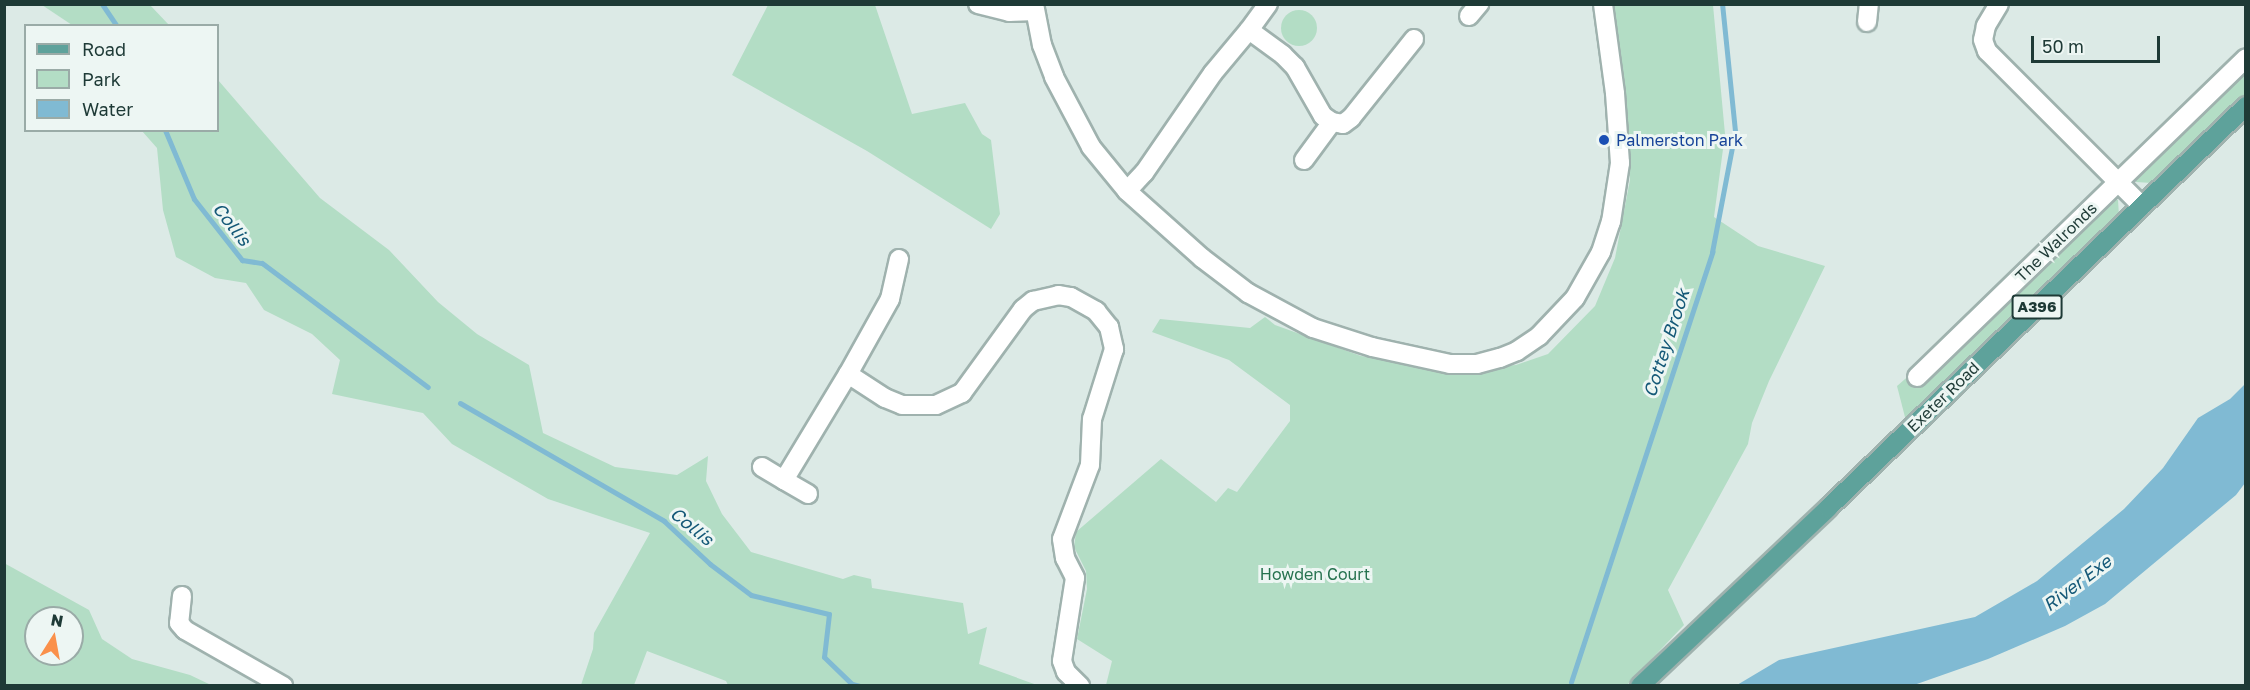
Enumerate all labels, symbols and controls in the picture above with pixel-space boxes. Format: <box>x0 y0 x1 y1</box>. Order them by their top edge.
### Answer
legend <box>24 24 219 132</box>
scale bar <box>2034 24 2163 62</box>
text: 50 m <box>2042 35 2084 57</box>
text: Road <box>82 38 126 60</box>
text: Park <box>82 68 121 90</box>
text: Water <box>82 98 133 120</box>
place label: Palmerston Park <box>1616 130 1743 150</box>
marker: Palmerston Park <box>1597 133 1611 147</box>
water label: Collis <box>208 198 256 250</box>
street label: The Walronds <box>2011 198 2101 286</box>
water label: Cottey Brook <box>1638 286 1694 400</box>
road number: A396 <box>2012 295 2062 319</box>
street label: Exeter Road <box>1903 358 1983 436</box>
water label: Collis <box>666 502 718 550</box>
water label: River Exe <box>2039 550 2115 616</box>
park label: Howden Court <box>1260 564 1370 584</box>
north arrow <box>24 606 84 666</box>
text: N <box>49 609 65 631</box>

